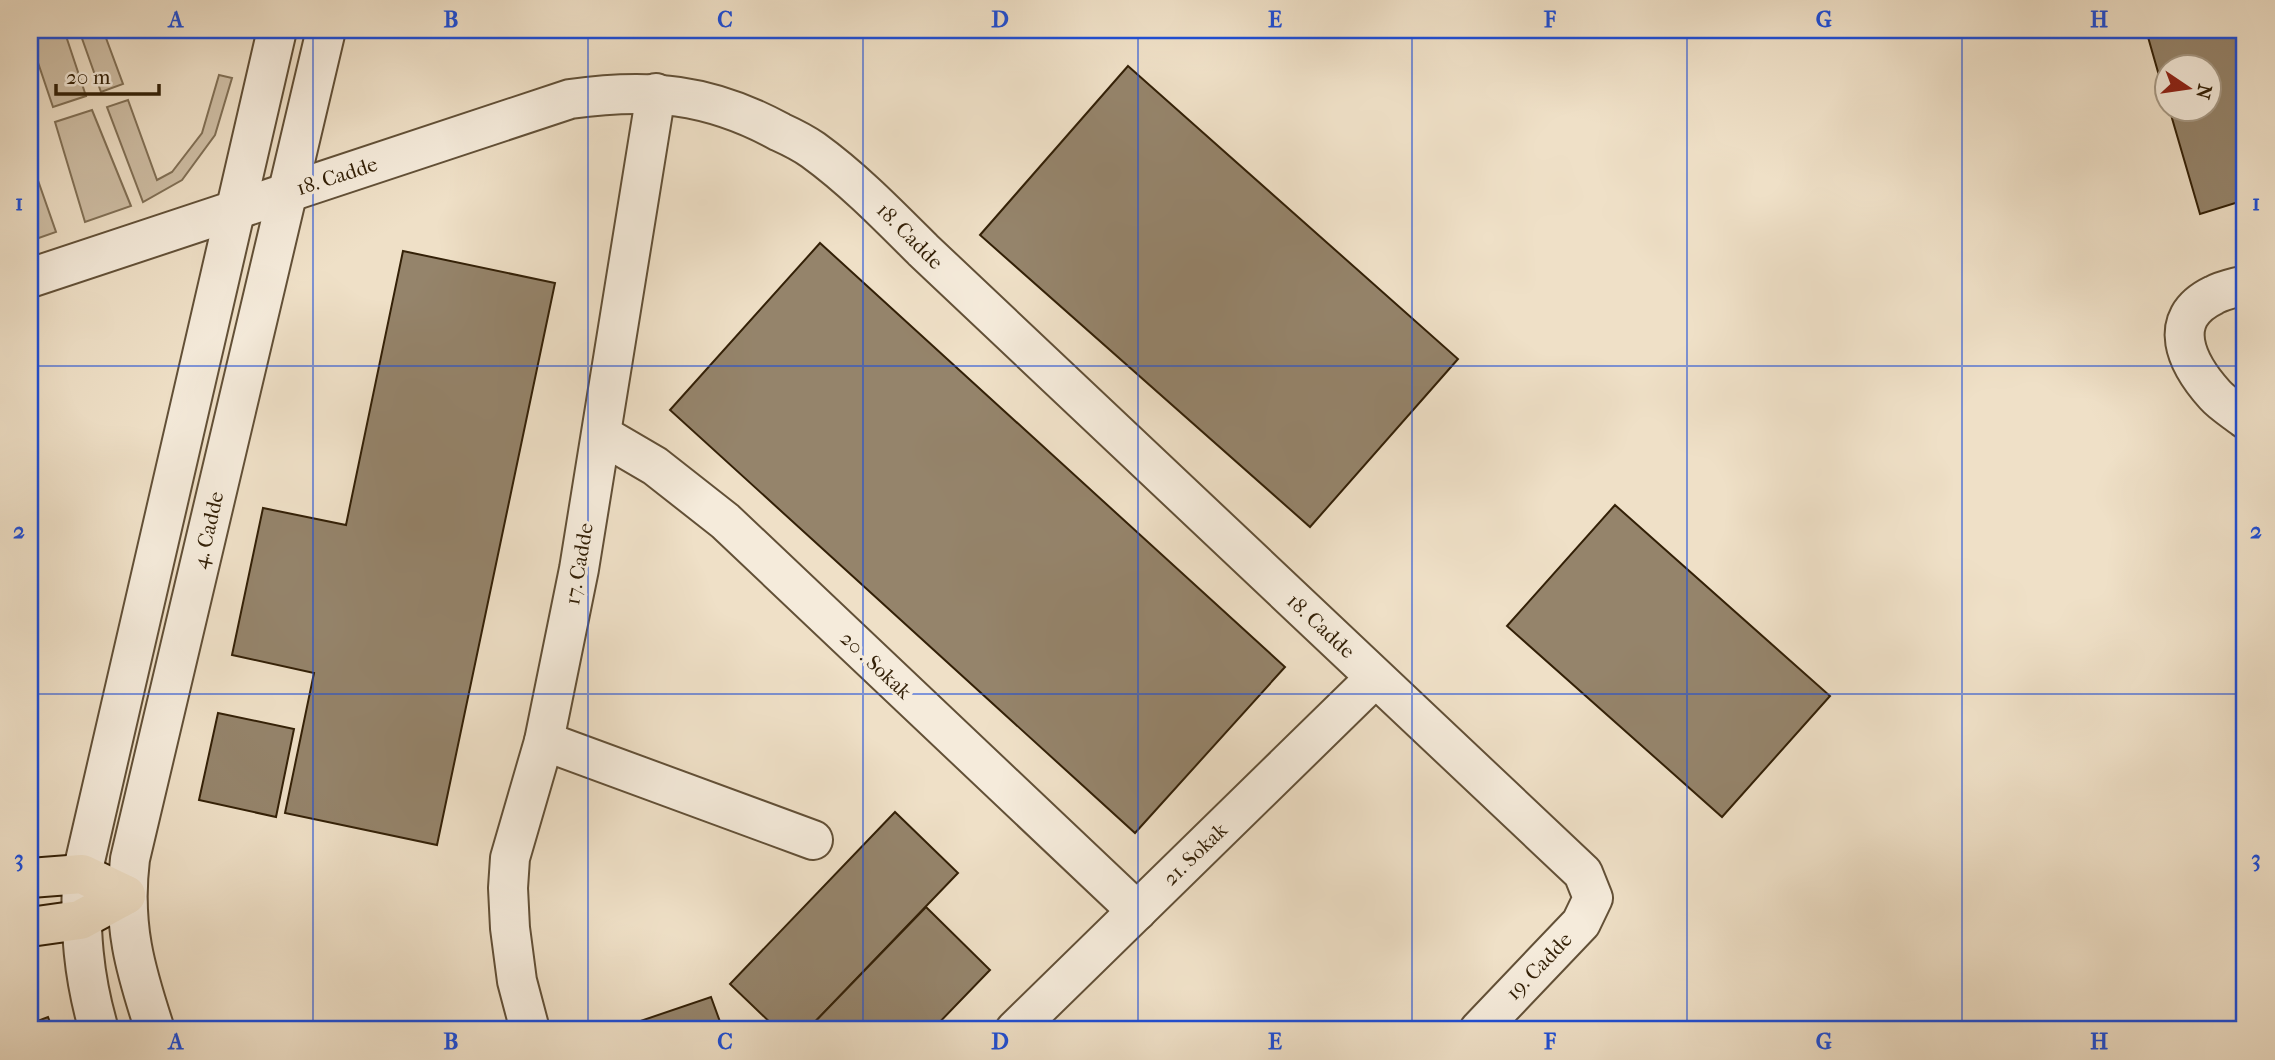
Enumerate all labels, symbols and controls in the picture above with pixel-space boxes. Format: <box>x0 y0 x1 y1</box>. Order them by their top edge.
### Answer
text: A <box>167 6 185 33</box>
text: B <box>444 6 459 33</box>
text: C <box>717 6 733 33</box>
text: D <box>991 6 1009 33</box>
text: E <box>1268 6 1282 33</box>
text: F <box>1543 6 1557 33</box>
text: G <box>1816 6 1832 33</box>
text: H <box>2090 6 2108 33</box>
scale bar <box>56 52 159 96</box>
north arrow <box>2152 52 2222 122</box>
text: 20 m <box>66 65 111 89</box>
text: N <box>2191 82 2216 102</box>
street label: 18. Cadde <box>293 152 381 200</box>
text: 1 <box>15 189 23 216</box>
text: 1 <box>2252 189 2260 216</box>
street label: 18. Cadde <box>872 198 948 274</box>
street label: 4. Cadde <box>187 489 229 571</box>
text: 2 <box>13 517 25 544</box>
text: 2 <box>2250 517 2262 544</box>
street label: 17. Cadde <box>560 521 598 607</box>
street label: 18. Cadde <box>1282 589 1360 663</box>
street label: 20 . Sokak <box>836 626 917 704</box>
street label: 21. Sokak <box>1158 818 1232 890</box>
text: 3 <box>14 845 24 872</box>
text: 3 <box>2251 845 2261 872</box>
street label: 19. Cadde <box>1501 927 1577 1005</box>
text: A <box>167 1028 185 1055</box>
text: B <box>444 1028 459 1055</box>
text: C <box>717 1028 733 1055</box>
text: D <box>991 1028 1009 1055</box>
text: E <box>1268 1028 1282 1055</box>
text: F <box>1543 1028 1557 1055</box>
text: G <box>1816 1028 1832 1055</box>
text: H <box>2090 1028 2108 1055</box>

